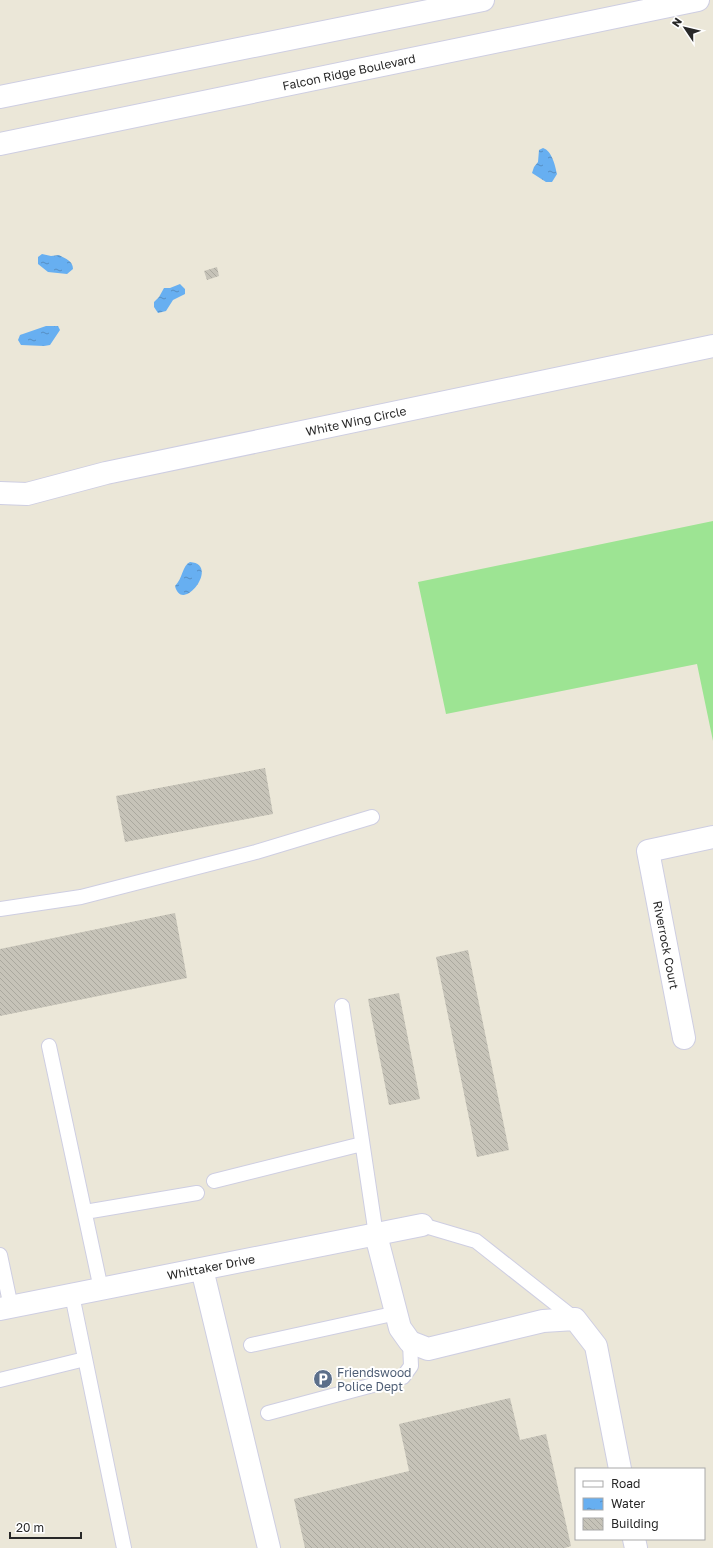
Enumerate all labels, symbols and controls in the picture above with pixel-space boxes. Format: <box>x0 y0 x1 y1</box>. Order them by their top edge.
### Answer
north arrow <box>665 8 705 48</box>
text: N <box>669 15 684 29</box>
street label: Falcon Ridge Boulevard <box>281 51 417 93</box>
street label: White Wing Circle <box>304 403 408 439</box>
street label: Riverrock Court <box>650 899 682 991</box>
street label: Whittaker Drive <box>166 1251 256 1283</box>
place label: Friendswood Police Dept <box>337 1365 412 1394</box>
parking icon: Friendswood Police Dept <box>312 1368 334 1390</box>
legend <box>575 1468 705 1540</box>
text: Road <box>611 1476 640 1491</box>
text: Water <box>611 1496 645 1511</box>
scale bar <box>10 1514 81 1540</box>
text: Building <box>611 1516 659 1531</box>
text: 20 m <box>16 1520 44 1535</box>

